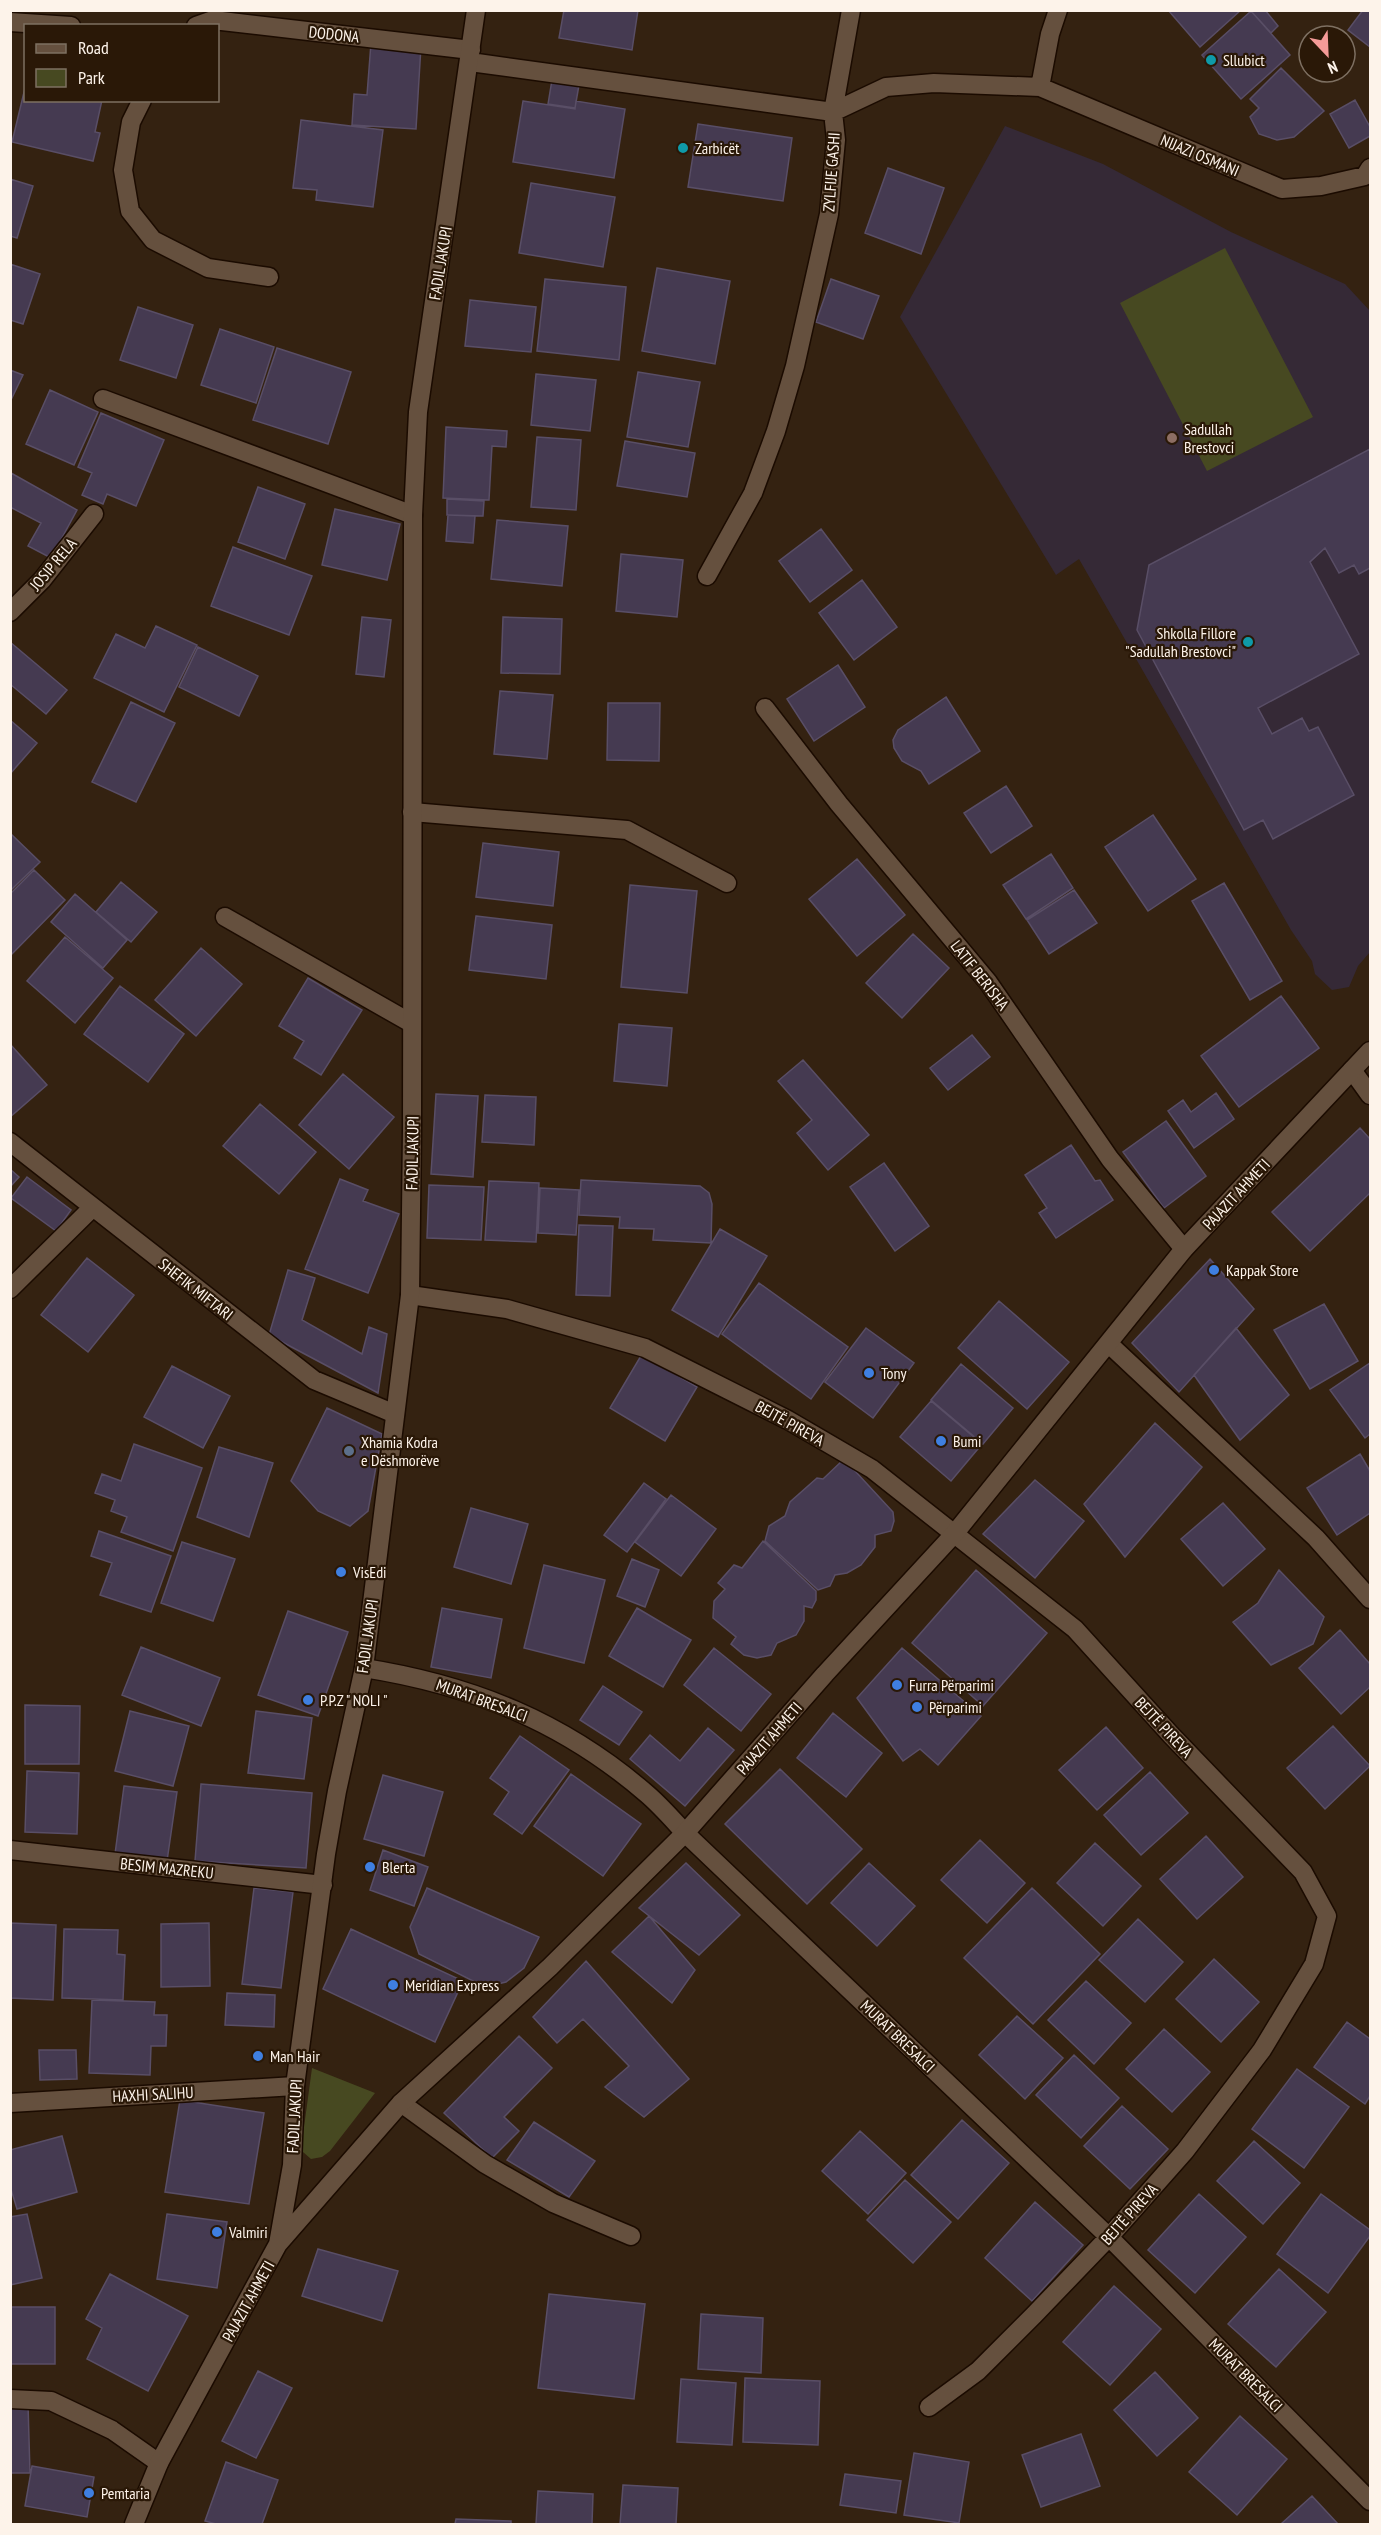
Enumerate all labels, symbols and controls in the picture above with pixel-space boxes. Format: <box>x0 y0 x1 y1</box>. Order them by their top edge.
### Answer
street label: DODONA <box>308 21 361 47</box>
legend <box>24 24 219 102</box>
north arrow <box>1297 24 1357 84</box>
text: Road <box>78 36 109 59</box>
place label: Sllubict <box>1223 50 1265 70</box>
marker: Sllubict <box>1204 53 1218 67</box>
text: N <box>1325 57 1341 79</box>
text: Park <box>78 66 105 89</box>
street label: NIJAZI OSMANI <box>1158 129 1242 181</box>
street label: ZYLFIJE GASHI <box>818 132 844 212</box>
place label: Zarbicët <box>695 138 740 158</box>
marker: Zarbicët <box>676 141 690 155</box>
street label: FADIL JAKUPI <box>424 225 456 301</box>
place label: Sadullah Brestovci <box>1184 419 1234 457</box>
marker: Sadullah Brestovci <box>1165 431 1179 445</box>
street label: JOSIP RELA <box>25 533 81 595</box>
place label: Shkolla Fillore "Sadullah Brestovci" <box>1125 623 1236 661</box>
marker: Shkolla Fillore "Sadullah Brestovci" <box>1241 635 1255 649</box>
street label: LATIF BERISHA <box>947 936 1014 1014</box>
street label: FADIL JAKUPI <box>401 1116 423 1190</box>
street label: PAJAZIT AHMETI <box>1198 1154 1274 1234</box>
street label: SHEFIK MIFTARI <box>155 1254 237 1324</box>
place label: Kappak Store <box>1226 1260 1299 1280</box>
marker: Kappak Store <box>1207 1263 1221 1277</box>
place label: Tony <box>881 1363 906 1383</box>
marker: Tony <box>862 1366 876 1380</box>
street label: BEJTË PIREVA <box>752 1396 828 1450</box>
place label: Bumi <box>953 1431 981 1451</box>
place label: Xhamia Kodra e Dëshmorëve <box>361 1432 439 1470</box>
marker: Bumi <box>934 1434 948 1448</box>
marker: Xhamia Kodra e Dëshmorëve <box>342 1444 356 1458</box>
place label: VisEdi <box>352 1562 387 1582</box>
marker: VisEdi <box>334 1565 348 1579</box>
street label: FADIL JAKUPI <box>352 1598 382 1674</box>
street label: MURAT BRESALCI <box>434 1674 530 1726</box>
place label: Furra Përparimi <box>909 1675 994 1695</box>
marker: Furra Përparimi <box>890 1678 904 1692</box>
place label: P.P.Z " NOLI " <box>320 1690 388 1710</box>
marker: P.P.Z " NOLI " <box>301 1693 315 1707</box>
street label: BEJTË PIREVA <box>1131 1693 1197 1762</box>
place label: Përparimi <box>929 1697 982 1717</box>
street label: PAJAZIT AHMETI <box>732 1698 806 1778</box>
marker: Përparimi <box>910 1700 924 1714</box>
street label: BESIM MAZREKU <box>119 1853 215 1883</box>
place label: Blerta <box>382 1857 415 1877</box>
marker: Blerta <box>363 1860 377 1874</box>
place label: Meridian Express <box>405 1975 499 1995</box>
marker: Meridian Express <box>386 1978 400 1992</box>
street label: MURAT BRESALCI <box>857 1996 939 2076</box>
place label: Man Hair <box>270 2046 320 2066</box>
marker: Man Hair <box>251 2049 265 2063</box>
street label: FADIL JAKUPI <box>282 2078 306 2154</box>
street label: HAXHI SALIHU <box>112 2082 194 2106</box>
street label: BEJTË PIREVA <box>1096 2179 1162 2249</box>
place label: Valmiri <box>228 2222 268 2242</box>
marker: Valmiri <box>210 2225 224 2239</box>
street label: PAJAZIT AHMETI <box>218 2257 278 2345</box>
street label: MURAT BRESALCI <box>1205 2334 1287 2416</box>
place label: Pemtaria <box>101 2483 150 2503</box>
marker: Pemtaria <box>82 2486 96 2500</box>

